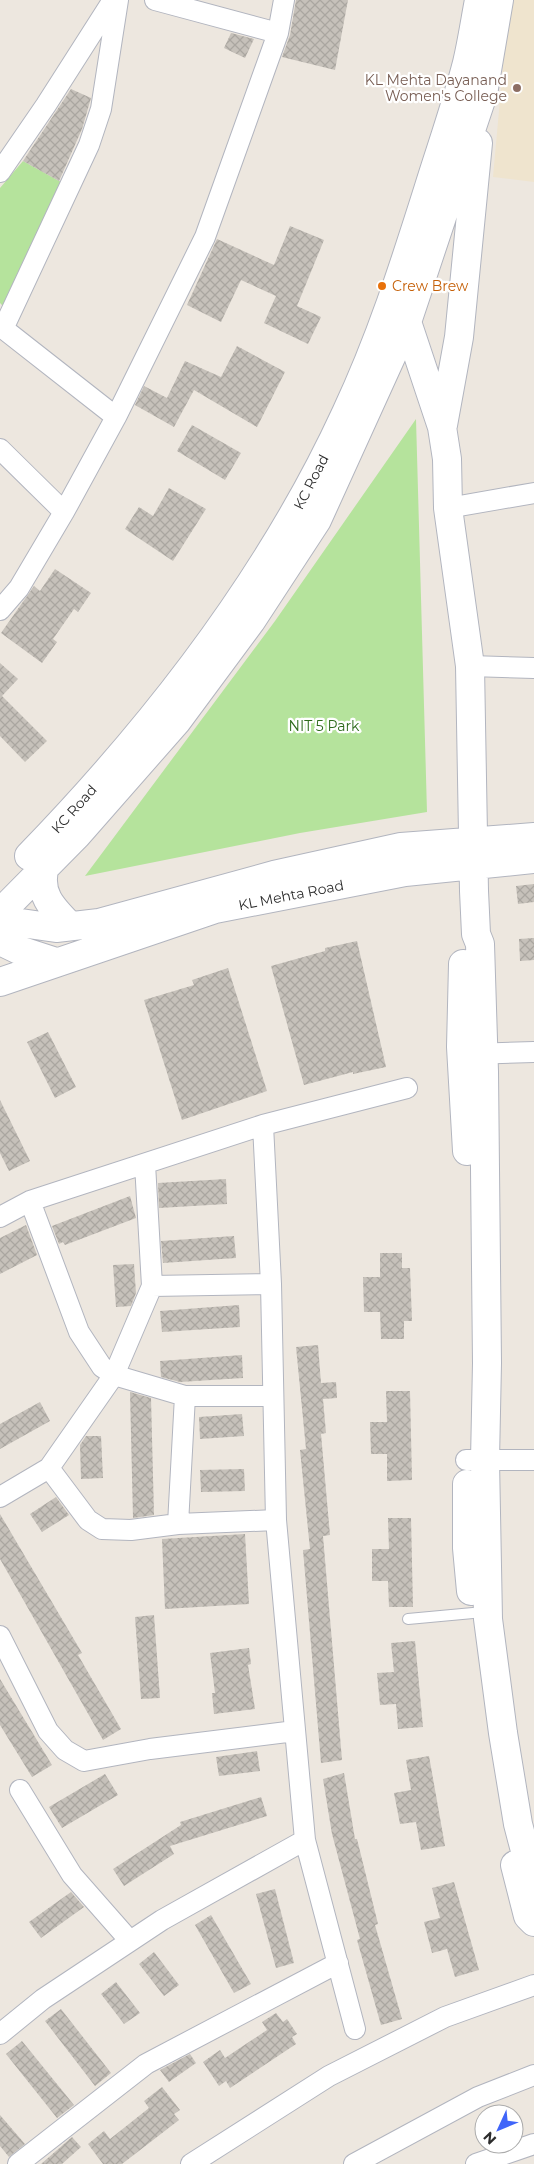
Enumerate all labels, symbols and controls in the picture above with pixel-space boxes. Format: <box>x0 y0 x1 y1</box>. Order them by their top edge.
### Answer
place label: KL Mehta Dayanand Women's College <box>365 71 507 105</box>
marker: KL Mehta Dayanand Women's College <box>511 82 523 94</box>
place label: Crew Brew <box>392 277 469 295</box>
marker: Crew Brew <box>376 280 388 292</box>
street label: KC Road <box>289 451 333 513</box>
park label: NIT 5 Park <box>289 717 360 735</box>
street label: KC Road <box>47 781 101 837</box>
street label: KL Mehta Road <box>237 876 345 914</box>
north arrow <box>474 2104 524 2154</box>
text: N <box>479 2128 500 2148</box>

